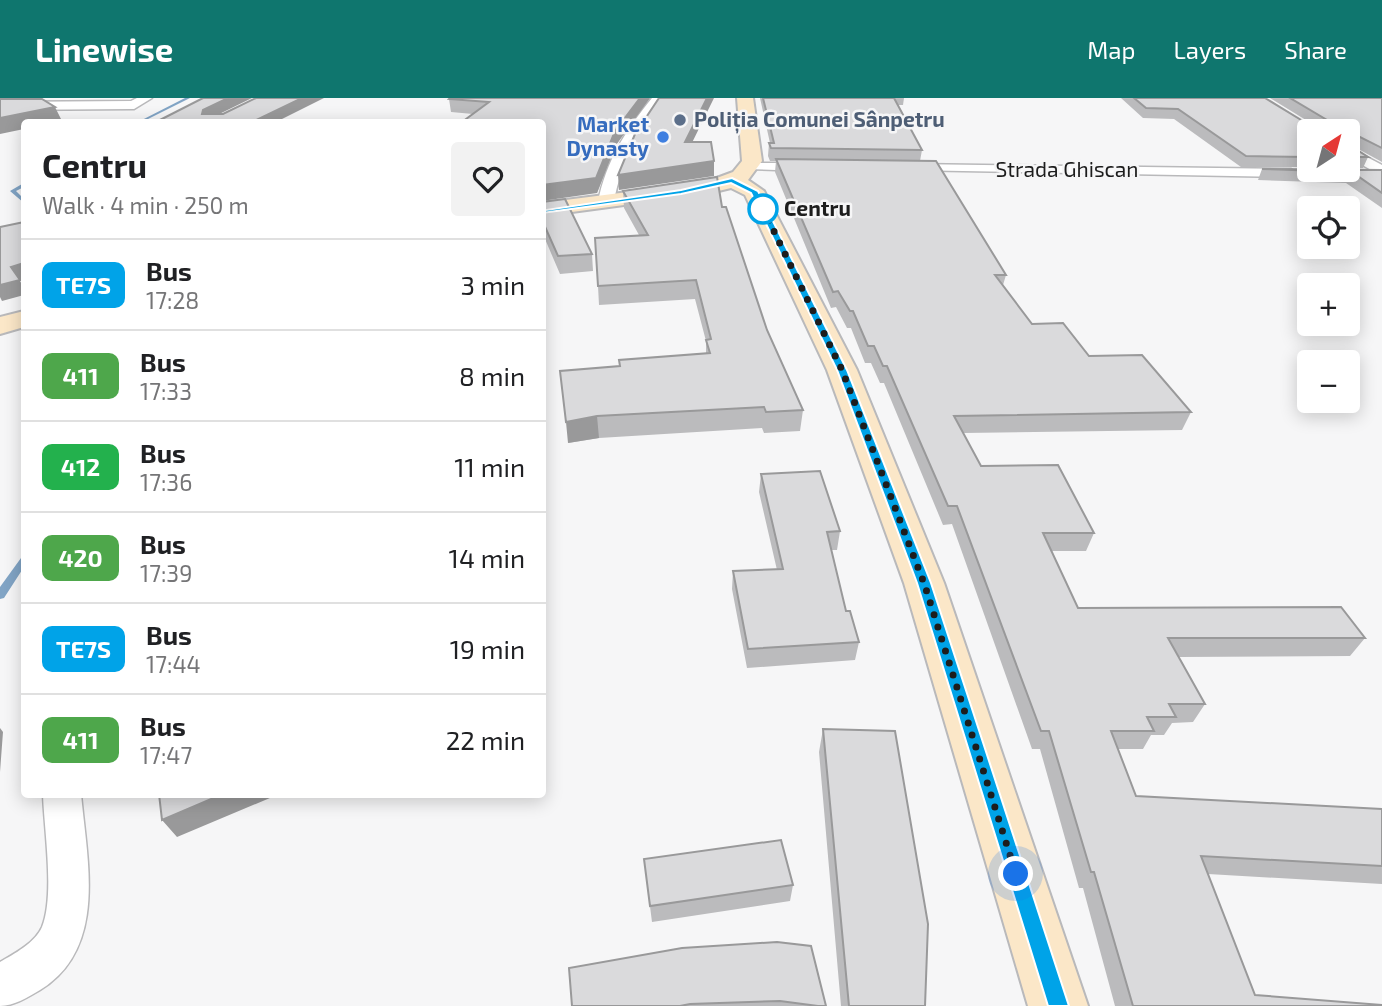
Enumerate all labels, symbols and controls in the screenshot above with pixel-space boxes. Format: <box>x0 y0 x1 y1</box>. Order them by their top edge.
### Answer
text: Linewise <box>35 29 173 69</box>
text: Map <box>1087 35 1135 64</box>
text: Layers <box>1173 35 1246 64</box>
text: Share <box>1284 35 1347 64</box>
place label: Poliția Comunei Sânpetru <box>694 106 945 134</box>
place label: Market Dynasty <box>567 111 649 161</box>
marker: Poliția Comunei Sânpetru <box>672 112 688 128</box>
north arrow <box>1297 119 1360 182</box>
map controls <box>1297 119 1360 413</box>
marker: Market Dynasty <box>655 129 671 145</box>
button: heart <box>451 142 525 216</box>
text: Centru <box>42 145 147 185</box>
street label: Strada Ghiscan <box>995 156 1139 181</box>
text: Walk · 4 min · 250 m <box>42 191 249 219</box>
marker: Centru <box>748 194 778 224</box>
place label: Centru <box>784 195 851 220</box>
button: locate <box>1297 196 1360 259</box>
text: Bus <box>146 255 192 286</box>
text: 3 min <box>460 269 525 300</box>
text: TE7S <box>56 270 111 299</box>
button: + <box>1297 273 1360 336</box>
text: 17:28 <box>146 286 199 314</box>
text: Bus <box>140 346 186 377</box>
button: − <box>1297 350 1360 413</box>
text: 8 min <box>459 360 525 391</box>
text: 411 <box>62 361 99 390</box>
text: 17:33 <box>140 377 192 405</box>
text: Bus <box>140 437 186 468</box>
text: 11 min <box>454 451 525 482</box>
text: 412 <box>61 452 100 481</box>
text: 17:36 <box>140 468 192 496</box>
text: Bus <box>140 528 186 559</box>
text: 14 min <box>449 542 525 573</box>
text: 420 <box>58 543 103 572</box>
text: 17:39 <box>140 559 192 587</box>
text: Bus <box>146 619 192 650</box>
text: 19 min <box>450 633 525 664</box>
text: TE7S <box>56 634 111 663</box>
text: 17:44 <box>146 650 201 678</box>
text: Bus <box>140 710 186 741</box>
text: 22 min <box>446 724 525 755</box>
text: 411 <box>62 725 99 754</box>
text: 17:47 <box>140 741 192 769</box>
your location <box>998 856 1033 891</box>

